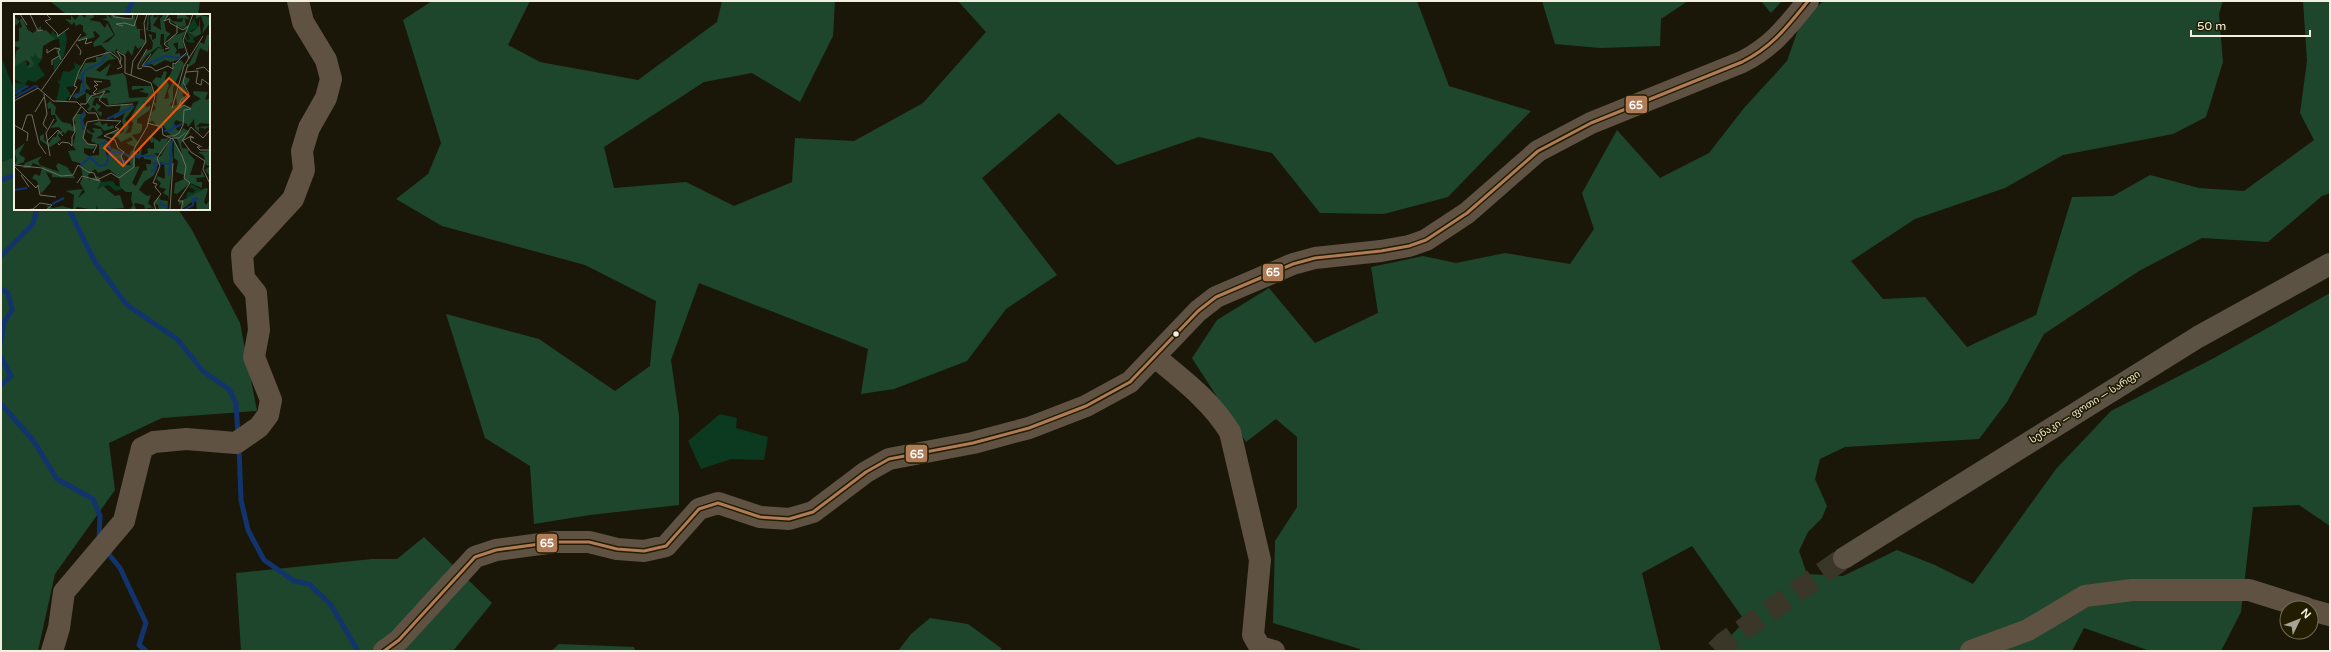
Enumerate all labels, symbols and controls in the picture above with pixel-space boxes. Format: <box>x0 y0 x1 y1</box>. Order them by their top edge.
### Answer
scale bar <box>2191 12 2310 38</box>
inset map <box>14 14 210 210</box>
text: 50 m <box>2197 19 2226 33</box>
line badge: 65 <box>1625 95 1648 114</box>
text: 65 <box>1629 99 1643 112</box>
line badge: 65 <box>1262 263 1284 282</box>
text: 65 <box>1266 266 1280 279</box>
unlabelled marker <box>1171 329 1181 339</box>
street label: სენაკი — ფოთი — სარფი <box>2028 368 2143 446</box>
line badge: 65 <box>905 444 928 463</box>
text: 65 <box>910 448 924 461</box>
line badge: 65 <box>536 533 558 553</box>
text: 65 <box>540 537 554 550</box>
north arrow <box>2279 600 2319 640</box>
text: N <box>2298 606 2314 621</box>

